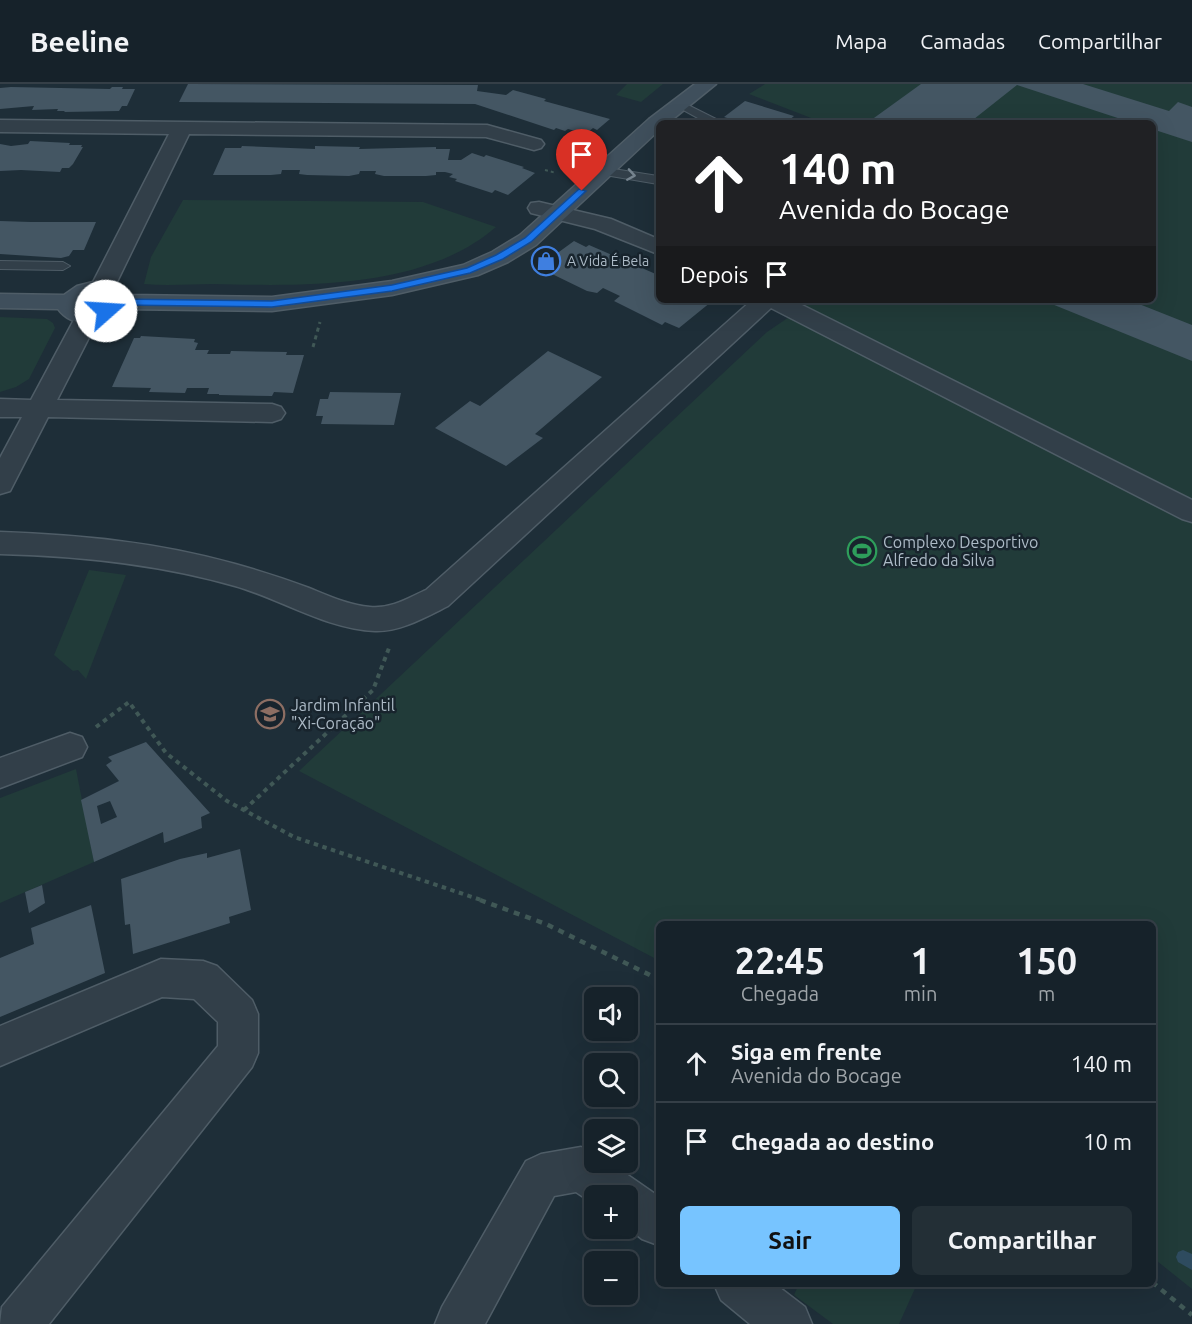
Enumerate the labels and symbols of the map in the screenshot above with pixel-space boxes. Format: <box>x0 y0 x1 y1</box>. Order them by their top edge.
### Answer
pin <box>556 129 607 191</box>
one-way arrow <box>626 169 635 181</box>
shop icon: A Vida É Bela <box>530 245 562 277</box>
place label: A Vida É Bela <box>567 252 649 269</box>
position arrow <box>74 279 138 343</box>
place label: Complexo Desportivo Alfredo da Silva <box>883 533 1038 569</box>
sports icon: Complexo Desportivo Alfredo da Silva <box>846 535 878 567</box>
place label: Jardim Infantil "Xi-Coração" <box>291 696 395 732</box>
school or university icon: Jardim Infantil "Xi-Coração" <box>254 698 286 730</box>

